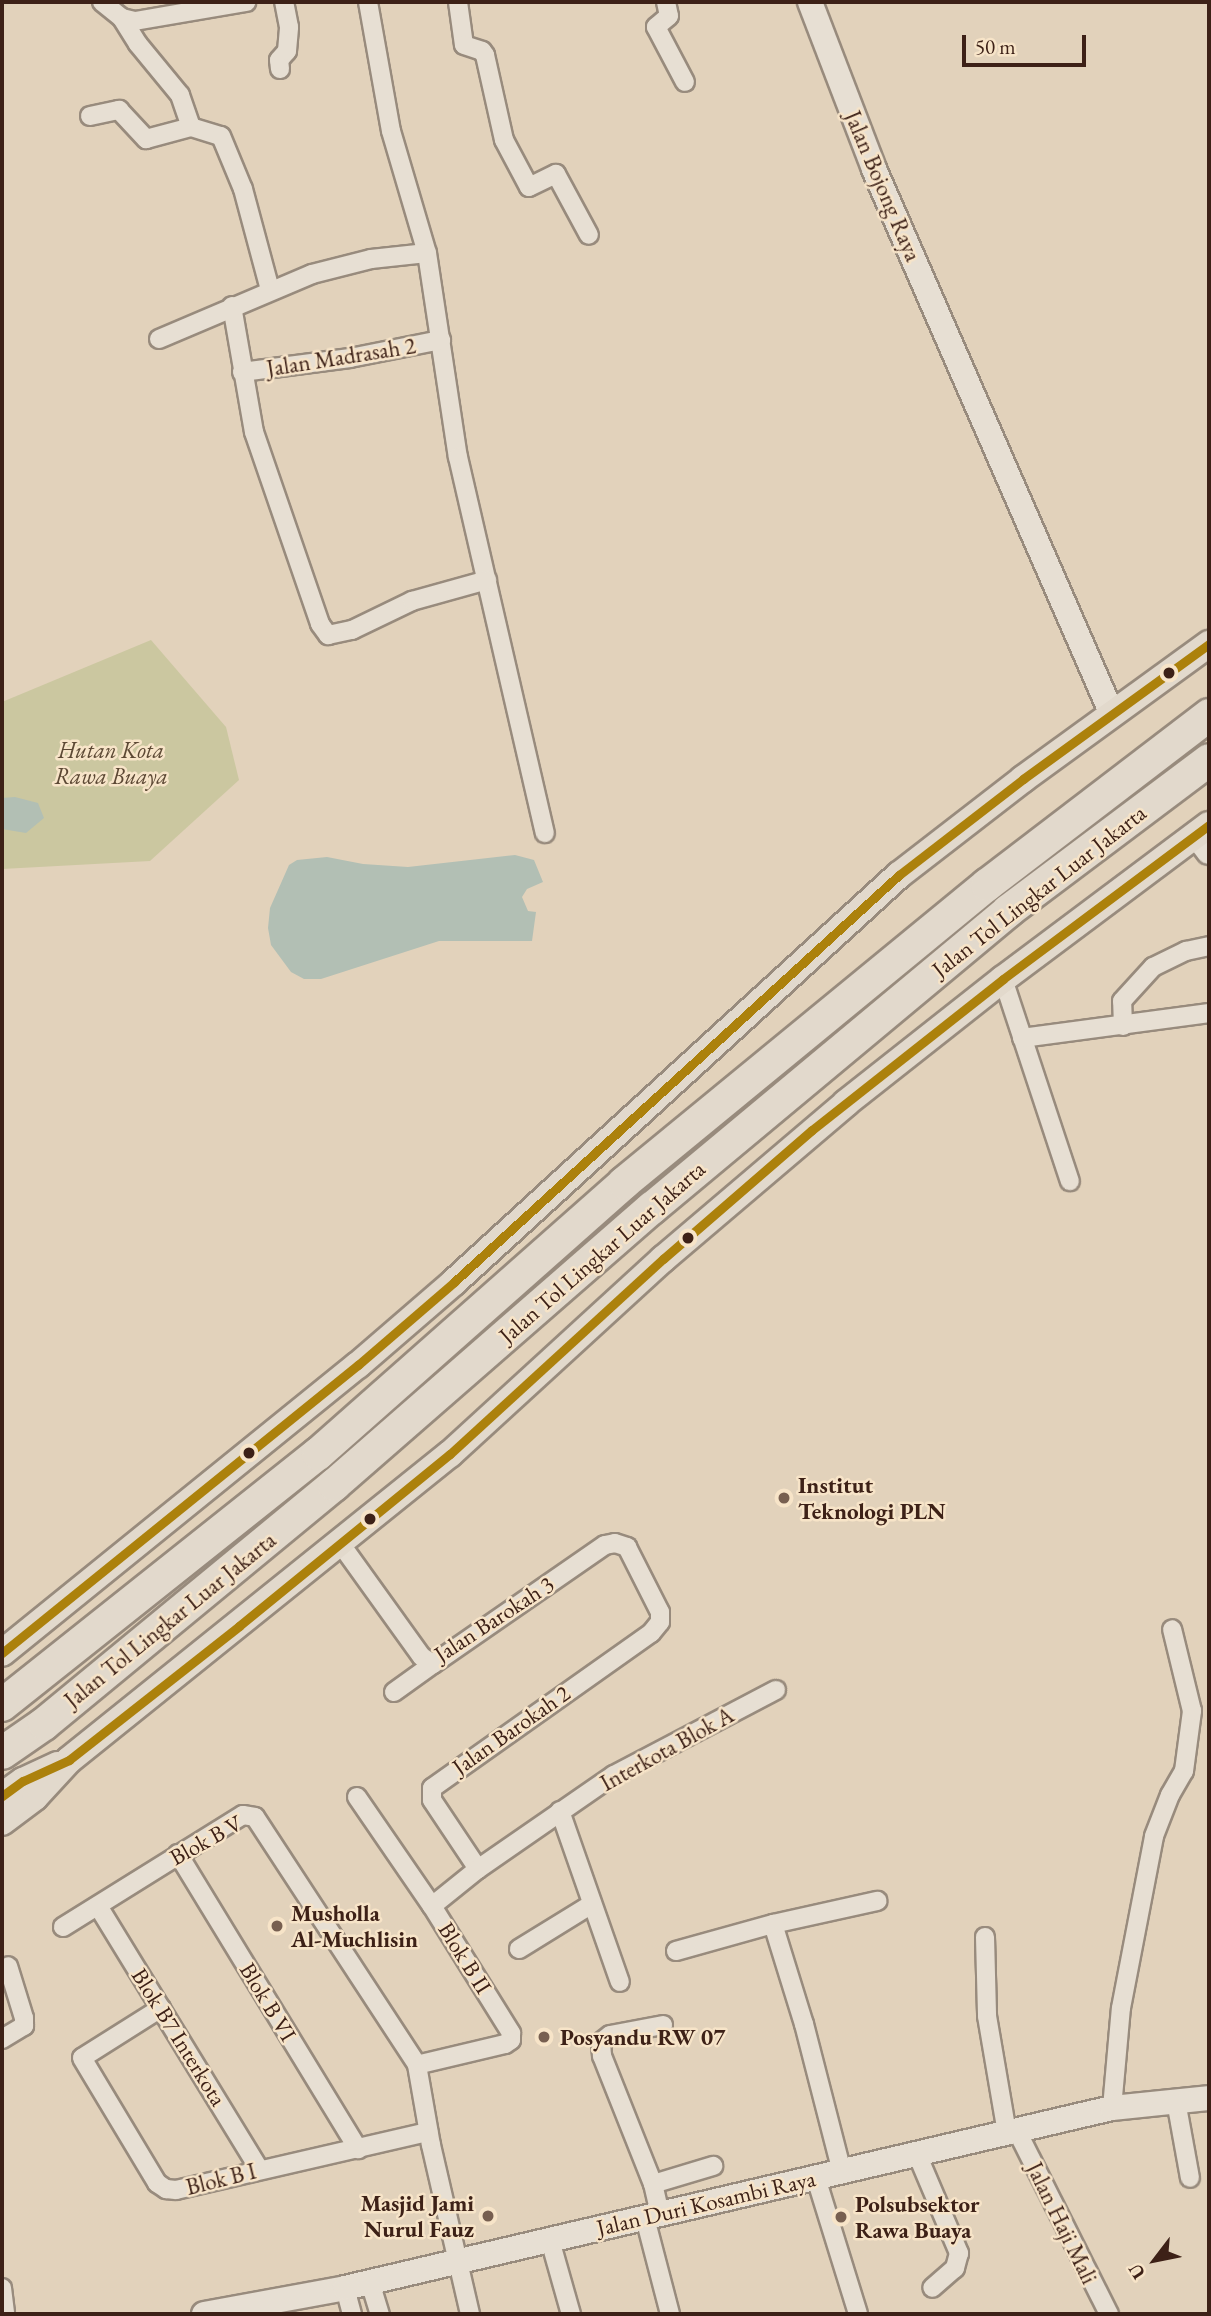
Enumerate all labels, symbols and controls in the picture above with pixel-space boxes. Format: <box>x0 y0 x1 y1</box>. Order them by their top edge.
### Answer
scale bar <box>966 21 1090 65</box>
text: 50 m <box>975 33 1016 60</box>
street label: Jalan Bojong Raya <box>839 107 927 265</box>
street label: Jalan Madrasah 2 <box>265 332 417 382</box>
unlabelled marker <box>1162 666 1176 680</box>
park label: Hutan Kota Rawa Buaya <box>54 736 168 790</box>
street label: Jalan Tol Lingkar Luar Jakarta <box>926 799 1152 983</box>
street label: Jalan Tol Lingkar Luar Jakarta <box>493 1155 711 1349</box>
unlabelled marker <box>681 1231 695 1245</box>
unlabelled marker <box>242 1446 256 1460</box>
place label: Institut Teknologi PLN <box>798 1471 946 1525</box>
marker: Institut Teknologi PLN <box>776 1490 792 1506</box>
unlabelled marker <box>363 1512 377 1526</box>
street label: Jalan Tol Lingkar Luar Jakarta <box>59 1526 281 1714</box>
street label: Jalan Barokah 3 <box>429 1570 559 1668</box>
street label: Jalan Barokah 2 <box>447 1679 575 1781</box>
street label: Interkota Blok A <box>595 1701 739 1797</box>
street label: Blok B V <box>165 1809 247 1871</box>
place label: Musholla Al-Muchlisin <box>291 1899 418 1953</box>
street label: Blok B II <box>432 1917 498 1999</box>
marker: Musholla Al-Muchlisin <box>269 1918 285 1934</box>
street label: Blok B VI <box>234 1958 302 2046</box>
street label: Blok B7 Interkota <box>126 1963 232 2111</box>
place label: Posyandu RW 07 <box>560 2023 725 2051</box>
marker: Posyandu RW 07 <box>534 2027 554 2047</box>
street label: Blok B I <box>183 2157 259 2201</box>
street label: Jalan Haji Mali <box>1021 2158 1103 2288</box>
street label: Jalan Duri Kosambi Raya <box>594 2164 818 2242</box>
place label: Masjid Jami Nurul Fauz <box>360 2189 474 2243</box>
place label: Polsubsektor Rawa Buaya <box>855 2190 980 2244</box>
marker: Masjid Jami Nurul Fauz <box>480 2208 496 2224</box>
marker: Polsubsektor Rawa Buaya <box>833 2209 849 2225</box>
north arrow <box>1120 2225 1190 2295</box>
text: U <box>1122 2259 1151 2284</box>

